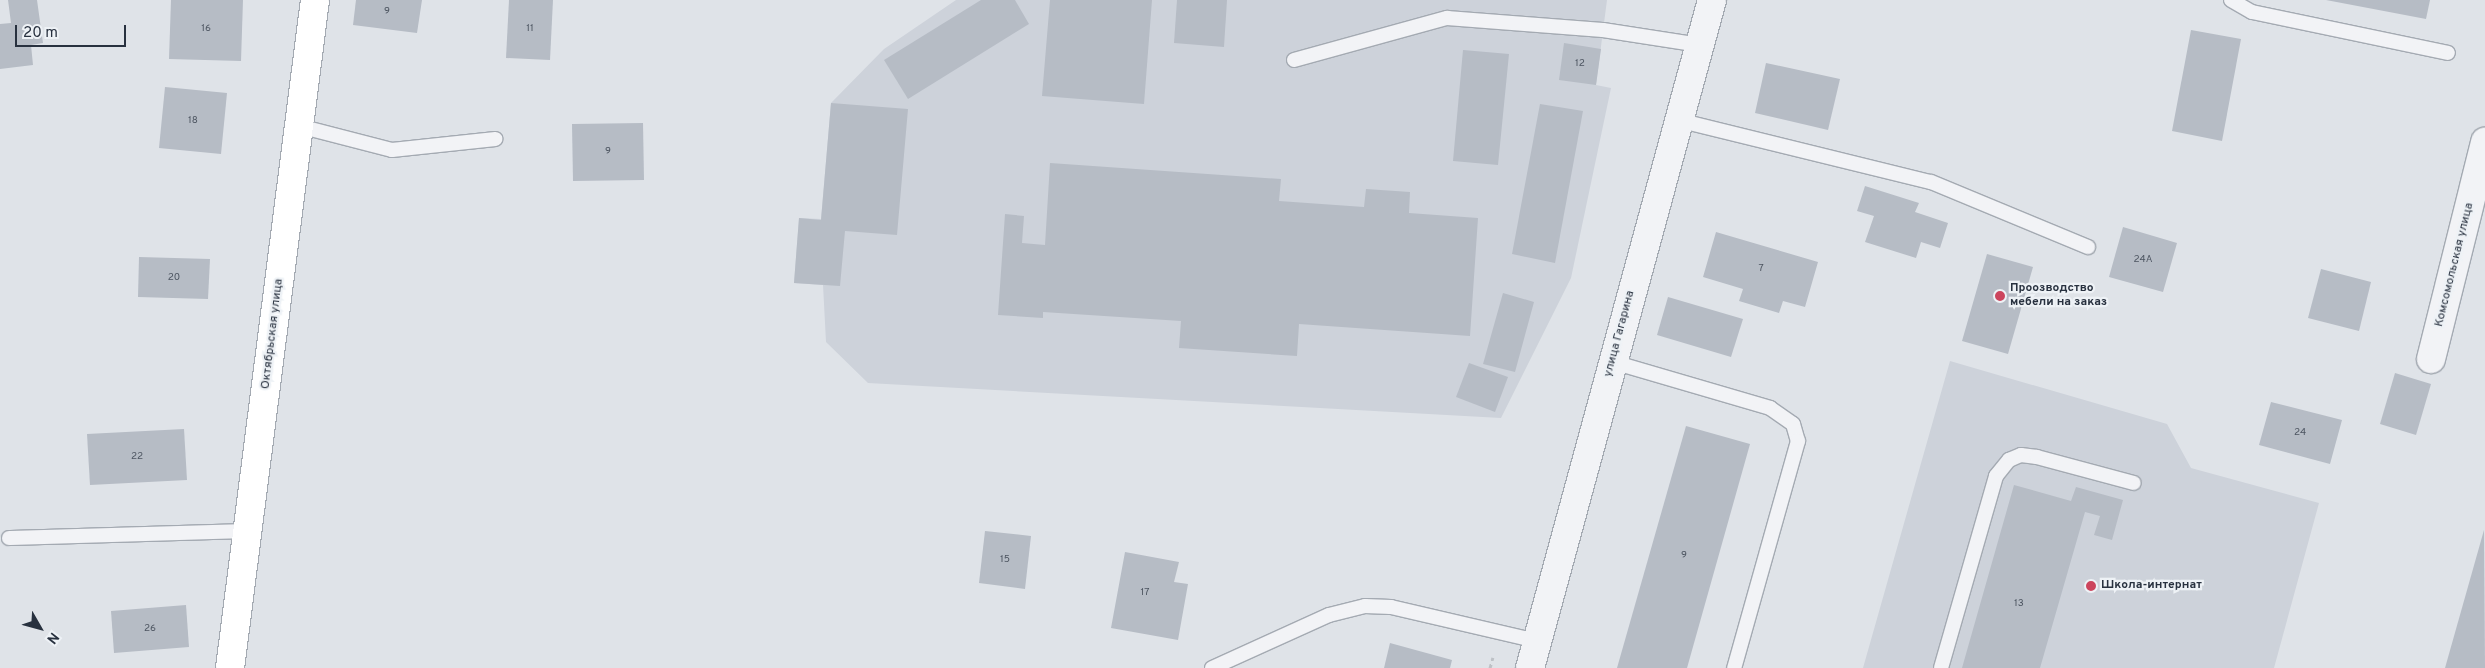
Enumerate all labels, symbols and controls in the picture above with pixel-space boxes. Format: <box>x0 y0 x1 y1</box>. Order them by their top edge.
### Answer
house number: 9 <box>384 6 390 18</box>
scale bar <box>18 15 129 47</box>
house number: 16 <box>201 23 211 35</box>
house number: 11 <box>526 23 534 35</box>
text: 20 m <box>23 24 58 43</box>
house number: 12 <box>1575 58 1585 70</box>
house number: 18 <box>188 115 198 127</box>
house number: 9 <box>605 146 611 158</box>
street label: Комсомольская улица <box>2433 202 2477 328</box>
house number: 24А <box>2134 254 2152 266</box>
house number: 7 <box>1758 263 1764 275</box>
house number: 20 <box>168 272 180 284</box>
street label: Октябрьская улица <box>259 278 287 390</box>
place label: Проозводство мебели на заказ <box>2010 282 2107 310</box>
street label: улица Гагарина <box>1602 289 1638 379</box>
marker: Проозводство мебели на заказ <box>1994 290 2006 302</box>
house number: 24 <box>2294 427 2306 439</box>
house number: 22 <box>131 451 143 463</box>
house number: 9 <box>1681 550 1687 562</box>
house number: 15 <box>1000 554 1010 566</box>
place label: Школа-интернат <box>2101 579 2202 593</box>
marker: Школа-интернат <box>2085 580 2097 592</box>
house number: 17 <box>1141 587 1149 599</box>
house number: 13 <box>2014 598 2024 610</box>
north arrow <box>15 603 65 653</box>
house number: 26 <box>144 623 156 635</box>
text: N <box>42 628 62 647</box>

